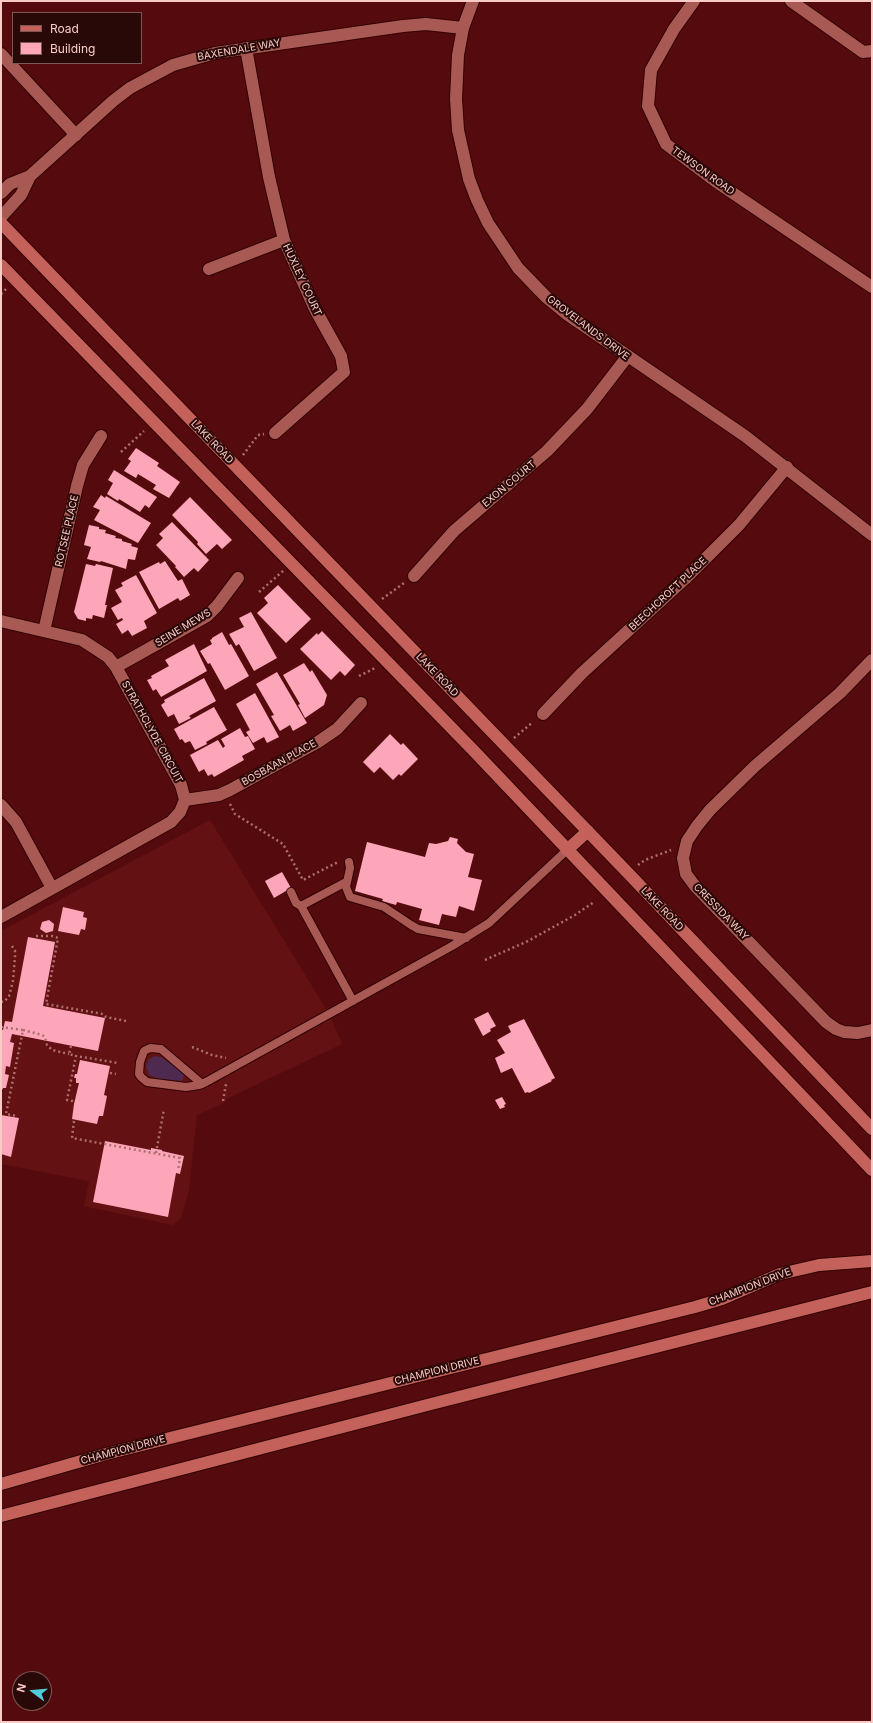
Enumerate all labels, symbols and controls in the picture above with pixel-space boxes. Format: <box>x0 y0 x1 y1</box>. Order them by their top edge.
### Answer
legend <box>12 12 142 64</box>
text: Road <box>50 21 79 36</box>
street label: BAXENDALE WAY <box>196 37 282 63</box>
text: Building <box>50 41 95 56</box>
street label: TEWSON ROAD <box>669 144 737 198</box>
street label: HUXLEY COURT <box>280 242 324 318</box>
street label: GROVELANDS DRIVE <box>544 293 632 363</box>
street label: LAKE ROAD <box>188 418 236 466</box>
street label: EXON COURT <box>480 458 538 510</box>
street label: ROTSEE PLACE <box>53 494 81 568</box>
street label: BEECHCROFT PLACE <box>627 555 709 633</box>
street label: SEINE MEWS <box>153 607 213 649</box>
street label: LAKE ROAD <box>413 651 461 699</box>
street label: STRATHCLYDE CIRCUIT <box>119 679 185 785</box>
street label: BOSBAAN PLACE <box>240 738 318 788</box>
street label: CRESSIDA WAY <box>691 881 751 943</box>
street label: LAKE ROAD <box>638 885 686 933</box>
street label: CHAMPION DRIVE <box>707 1266 793 1308</box>
street label: CHAMPION DRIVE <box>393 1355 481 1387</box>
street label: CHAMPION DRIVE <box>79 1433 167 1467</box>
north arrow <box>12 1671 52 1711</box>
text: N <box>14 1682 29 1694</box>

